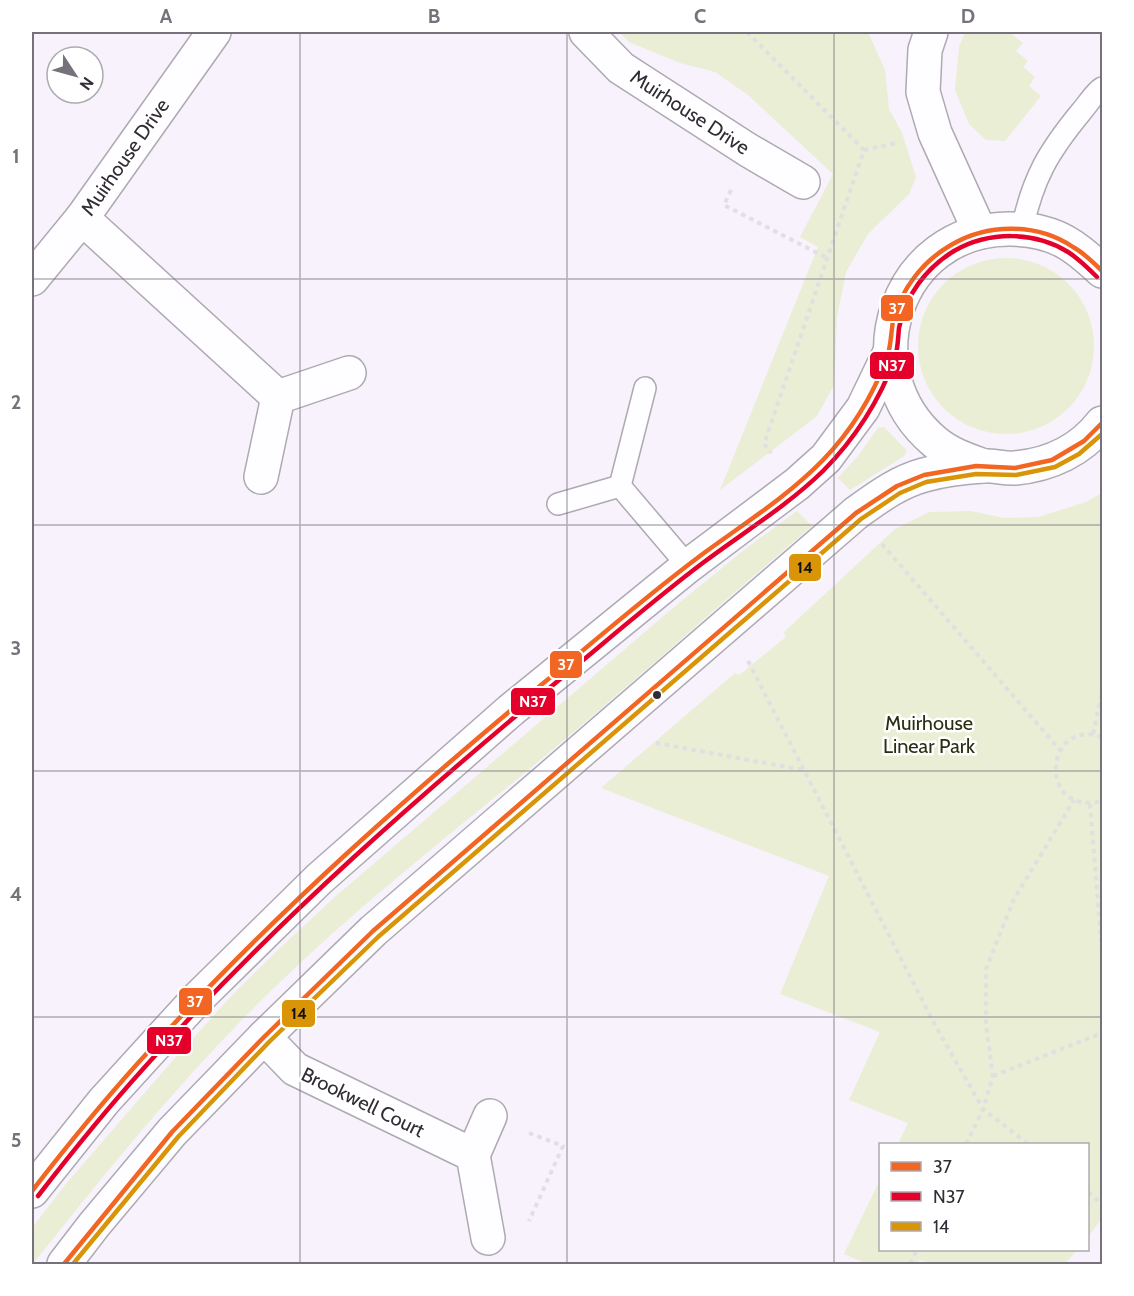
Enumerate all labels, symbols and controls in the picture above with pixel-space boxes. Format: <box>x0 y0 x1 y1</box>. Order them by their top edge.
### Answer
text: A <box>160 4 173 28</box>
text: B <box>428 4 440 28</box>
text: C <box>694 4 706 28</box>
text: D <box>961 4 975 28</box>
north arrow <box>45 45 105 105</box>
street label: Muirhouse Drive <box>626 65 754 159</box>
text: N <box>76 73 98 94</box>
street label: Muirhouse Drive <box>76 94 174 220</box>
text: 1 <box>12 144 20 168</box>
line badge: 37 <box>880 294 914 322</box>
text: 37 <box>889 299 906 318</box>
line badge: N37 <box>869 351 915 380</box>
text: N37 <box>878 356 907 375</box>
text: 2 <box>11 390 21 414</box>
line badge: 14 <box>788 553 822 582</box>
text: 14 <box>797 558 813 577</box>
text: 3 <box>11 636 21 660</box>
line badge: 37 <box>549 650 583 679</box>
text: 37 <box>558 655 575 674</box>
line badge: N37 <box>510 687 556 716</box>
unlabelled marker <box>651 689 663 701</box>
text: N37 <box>519 692 548 711</box>
park label: Muirhouse Linear Park <box>883 711 975 758</box>
text: 4 <box>10 882 22 906</box>
line badge: 37 <box>178 987 213 1016</box>
text: 37 <box>187 992 204 1011</box>
line badge: 14 <box>281 999 316 1028</box>
text: 14 <box>291 1004 307 1023</box>
line badge: N37 <box>146 1026 192 1055</box>
text: N37 <box>155 1031 184 1050</box>
street label: Brookwell Court <box>298 1062 429 1142</box>
text: 5 <box>11 1128 21 1152</box>
legend <box>879 1143 1089 1251</box>
text: 37 <box>933 1156 952 1178</box>
text: N37 <box>933 1186 964 1208</box>
text: 14 <box>933 1216 949 1238</box>

